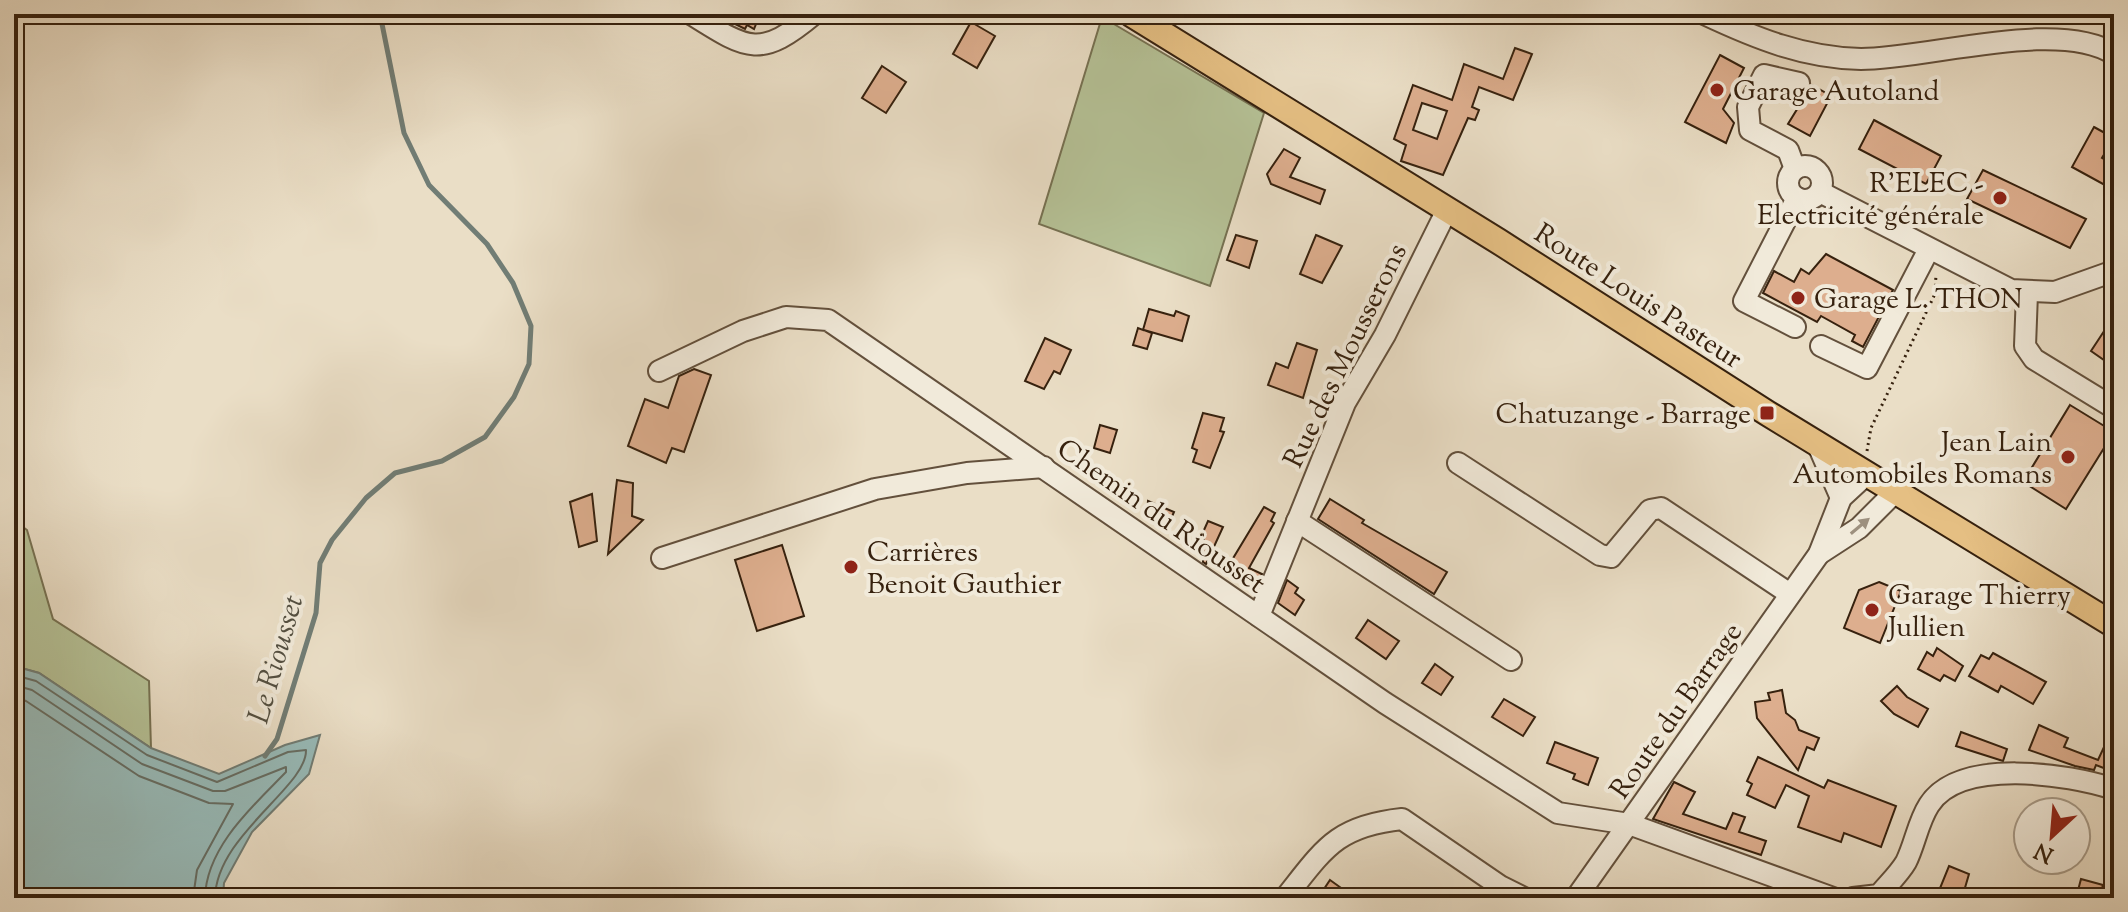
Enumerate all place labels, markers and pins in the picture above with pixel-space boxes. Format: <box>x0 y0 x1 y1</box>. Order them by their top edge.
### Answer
place label: Garage Autoland <box>1733 73 1940 113</box>
marker: Garage Autoland <box>1708 81 1726 99</box>
place label: R'ELEC - Electricité générale <box>1757 165 1984 237</box>
marker: R'ELEC - Electricité générale <box>1991 189 2009 207</box>
place label: Garage L. THON <box>1814 281 2023 321</box>
marker: Garage L. THON <box>1789 289 1807 307</box>
place label: Chatuzange - Barrage <box>1496 396 1751 436</box>
marker: Chatuzange - Barrage <box>1758 404 1776 422</box>
place label: Jean Lain Automobiles Romans <box>1792 424 2052 496</box>
marker: Jean Lain Automobiles Romans <box>2059 448 2077 466</box>
place label: Carrières Benoit Gauthier <box>867 534 1062 606</box>
marker: Carrières Benoit Gauthier <box>842 558 860 576</box>
place label: Garage Thierry Jullien <box>1886 577 2071 649</box>
marker: Garage Thierry Jullien <box>1863 601 1881 619</box>

